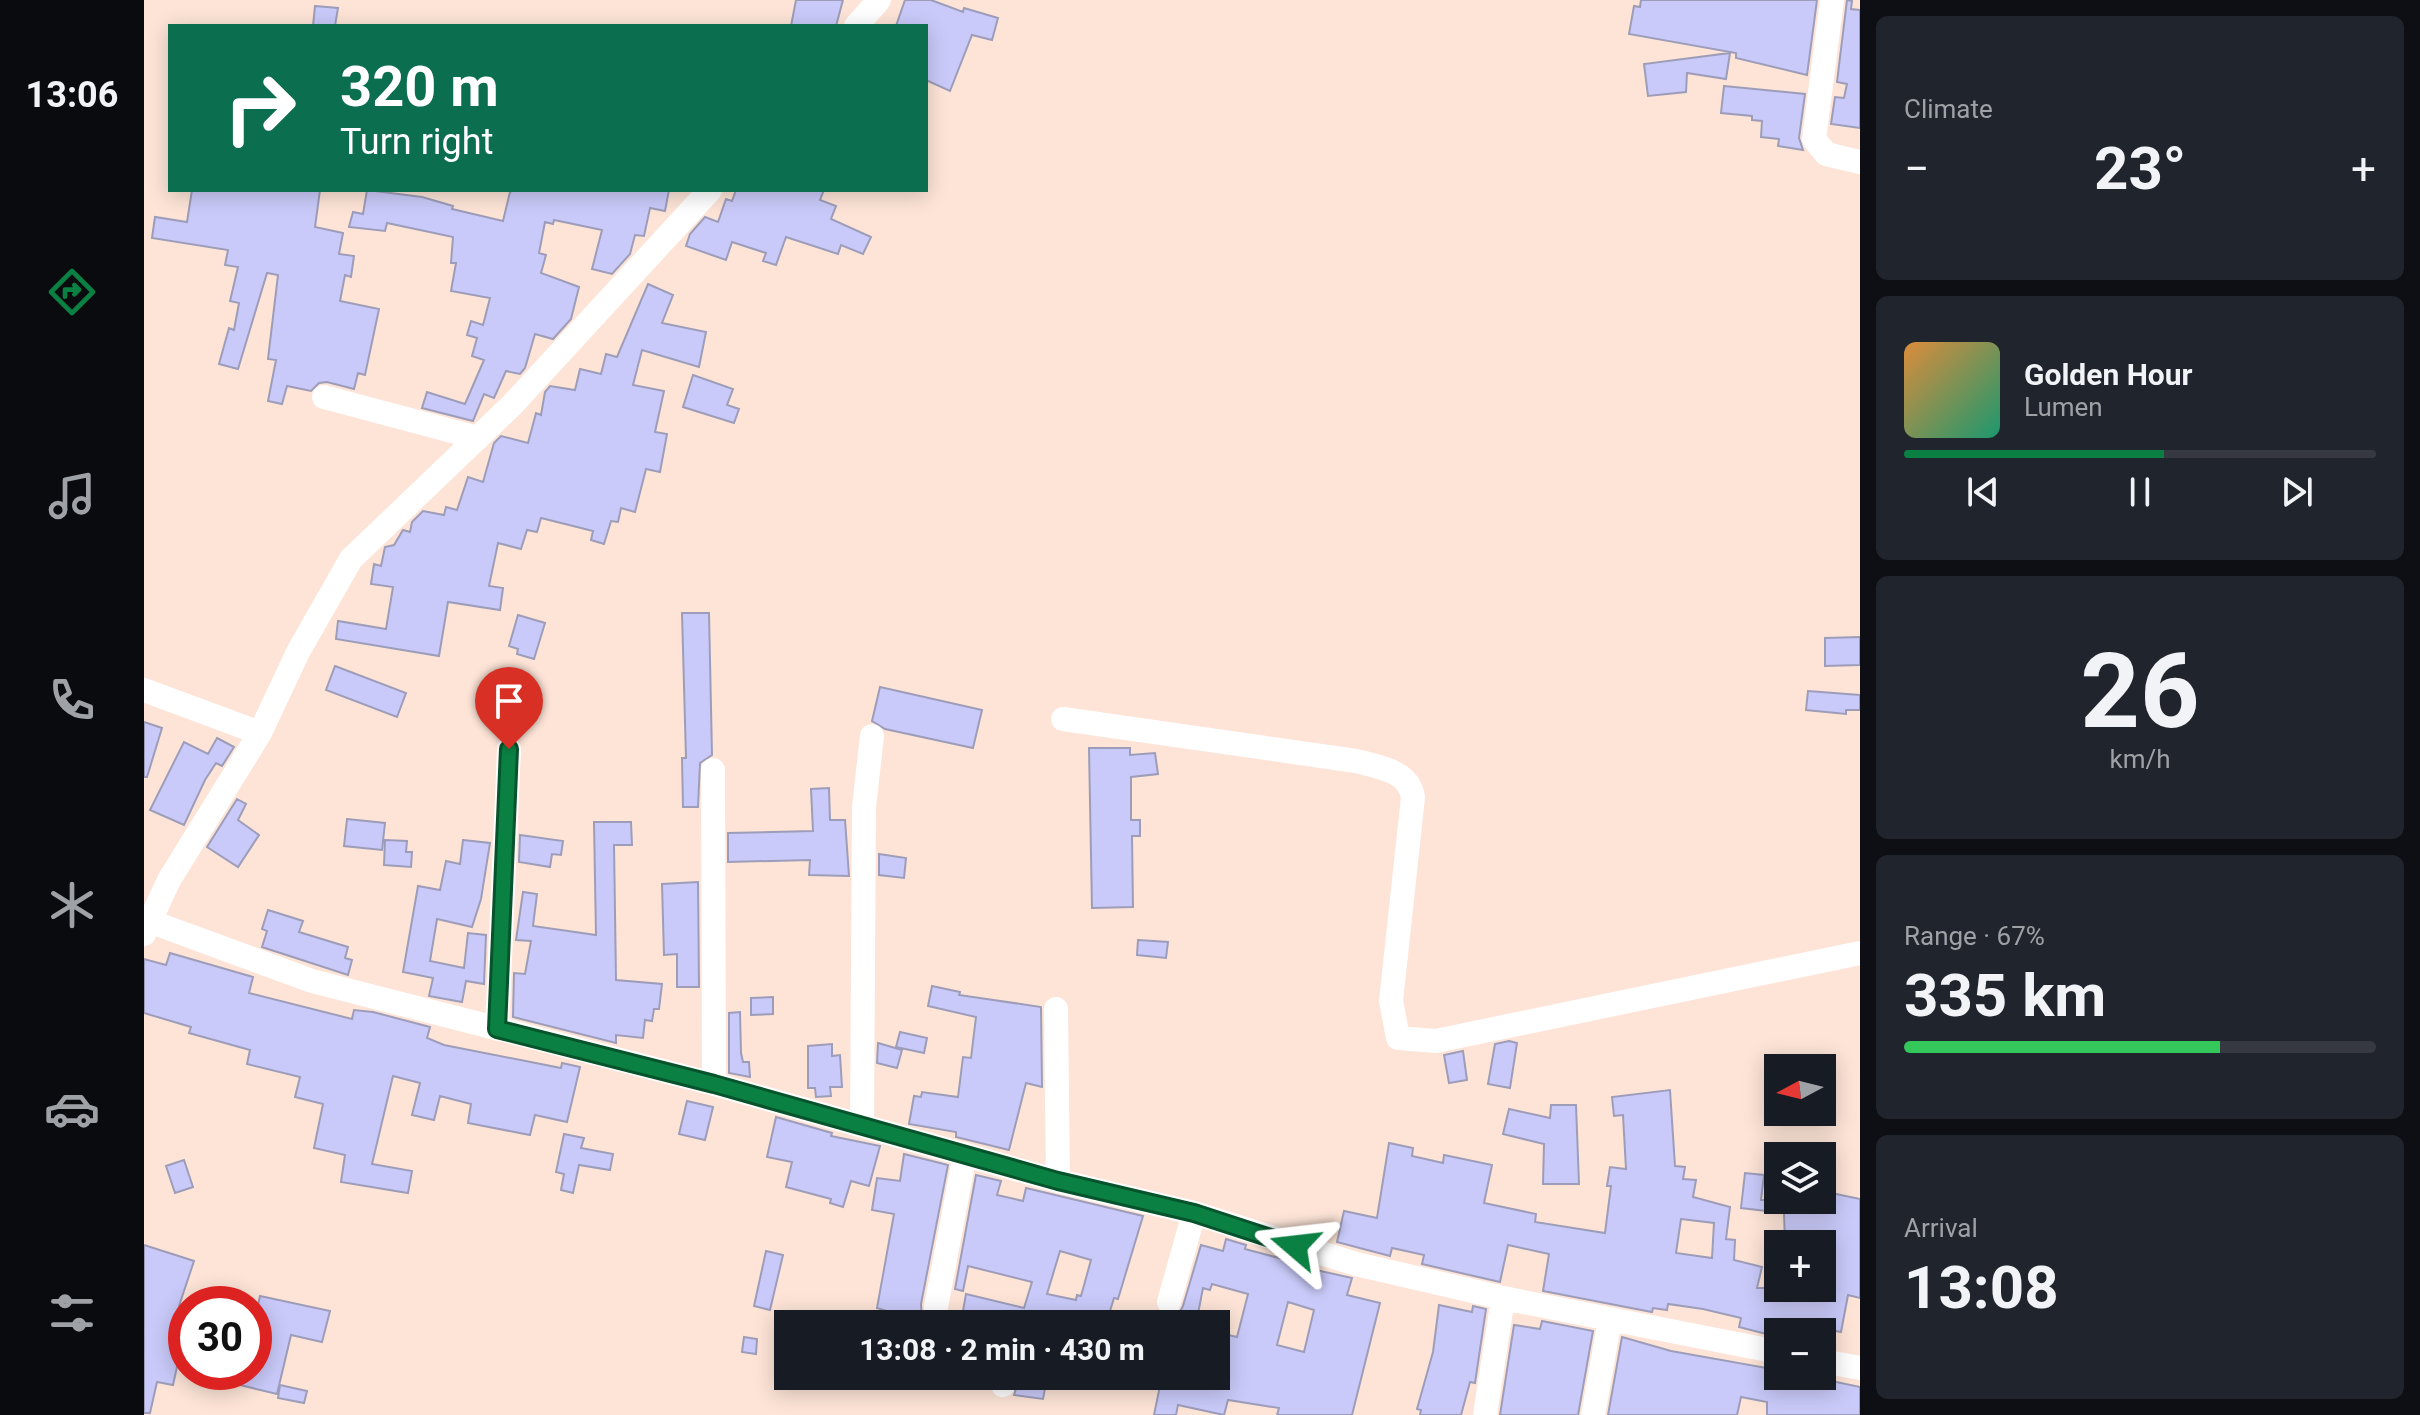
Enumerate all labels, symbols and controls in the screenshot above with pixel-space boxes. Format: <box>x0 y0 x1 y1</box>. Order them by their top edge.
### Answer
text: 320 m <box>340 54 499 120</box>
icon: right <box>208 56 312 160</box>
text: 13:06 <box>26 74 118 116</box>
text: Climate <box>1904 94 1993 124</box>
text: Turn right <box>340 121 493 163</box>
text: 23° <box>2094 133 2186 204</box>
text: − <box>1904 143 1929 195</box>
text: + <box>2351 143 2376 195</box>
icon: directions <box>44 264 100 320</box>
text: Golden Hour <box>2024 357 2193 392</box>
text: Lumen <box>2024 392 2103 422</box>
icon: music <box>44 468 100 524</box>
icon: previous <box>1961 470 2005 514</box>
icon: pause <box>2118 470 2162 514</box>
icon: next <box>2275 470 2319 514</box>
text: 26 <box>2080 631 2200 752</box>
pin <box>475 667 543 749</box>
icon: phone <box>44 672 100 728</box>
icon: arrive <box>487 679 531 723</box>
text: km/h <box>2109 744 2171 774</box>
icon: climate <box>44 877 100 933</box>
text: Range · 67% <box>1904 921 2045 951</box>
text: 335 km <box>1904 960 2106 1031</box>
north arrow <box>1764 1054 1836 1126</box>
map controls <box>1764 1054 1836 1390</box>
icon: car <box>44 1081 100 1137</box>
button: layers <box>1764 1142 1836 1214</box>
position arrow <box>1253 1204 1337 1288</box>
text: Arrival <box>1904 1213 1978 1243</box>
button: + <box>1764 1230 1836 1302</box>
text: 13:08 <box>1904 1252 2059 1323</box>
icon: filters <box>44 1285 100 1341</box>
speed limit sign: 30 <box>168 1286 272 1390</box>
button: − <box>1764 1318 1836 1390</box>
text: 13:08 · 2 min · 430 m <box>859 1332 1145 1367</box>

